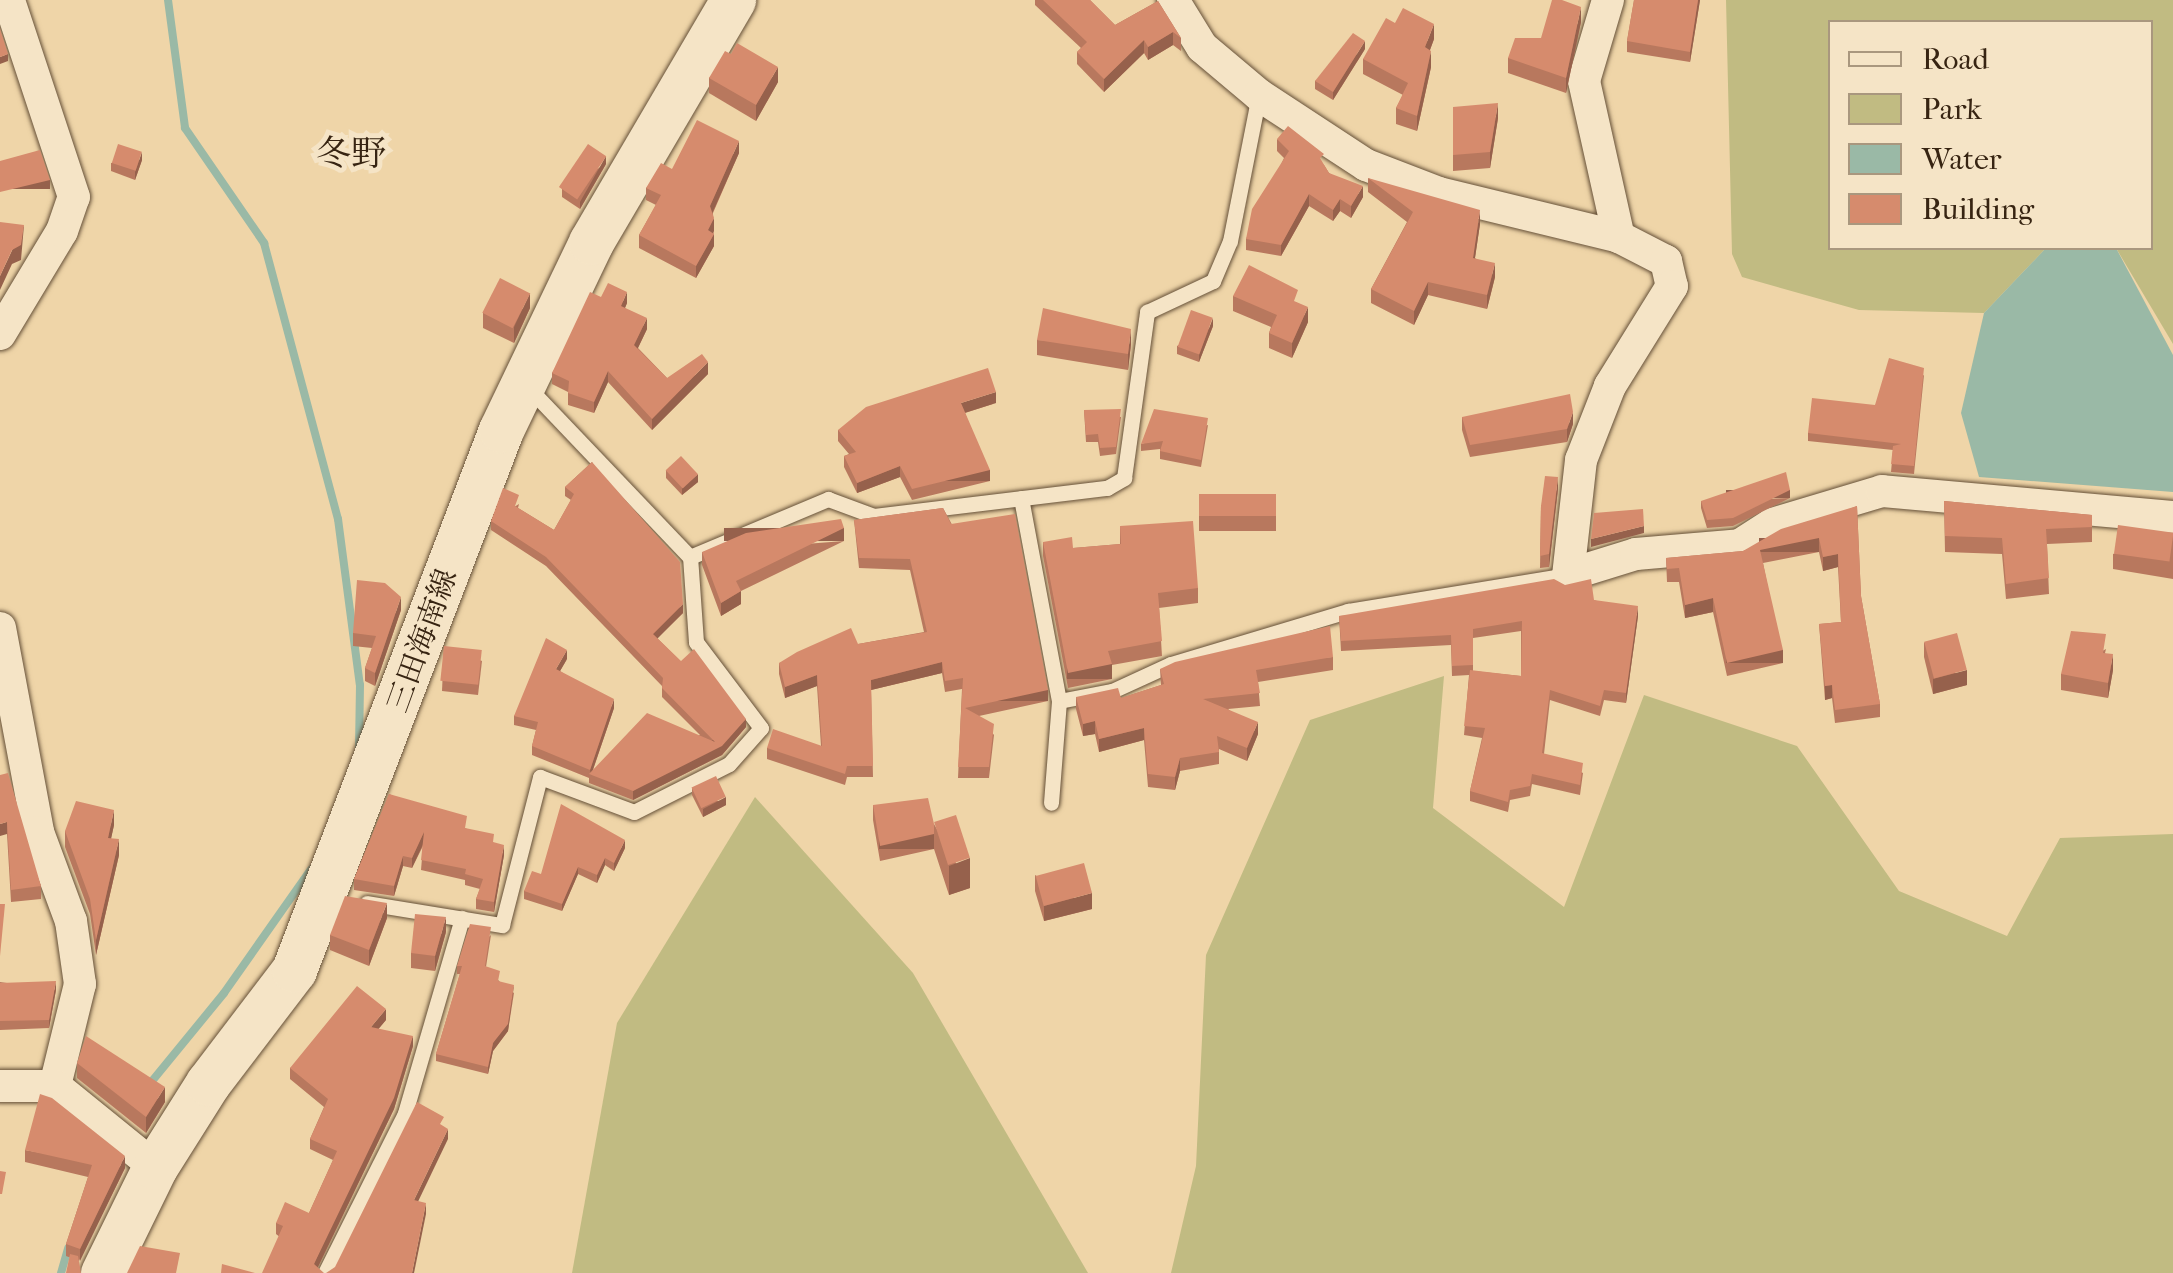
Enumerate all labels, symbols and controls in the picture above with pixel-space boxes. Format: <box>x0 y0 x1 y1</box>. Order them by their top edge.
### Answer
legend <box>1828 20 2153 250</box>
text: Road <box>1922 42 1989 77</box>
text: Park <box>1922 92 1982 127</box>
district label: 冬野 <box>316 133 386 175</box>
text: Water <box>1922 142 2002 177</box>
text: Building <box>1922 192 2034 227</box>
street label: 三田海南線 <box>380 564 466 718</box>

